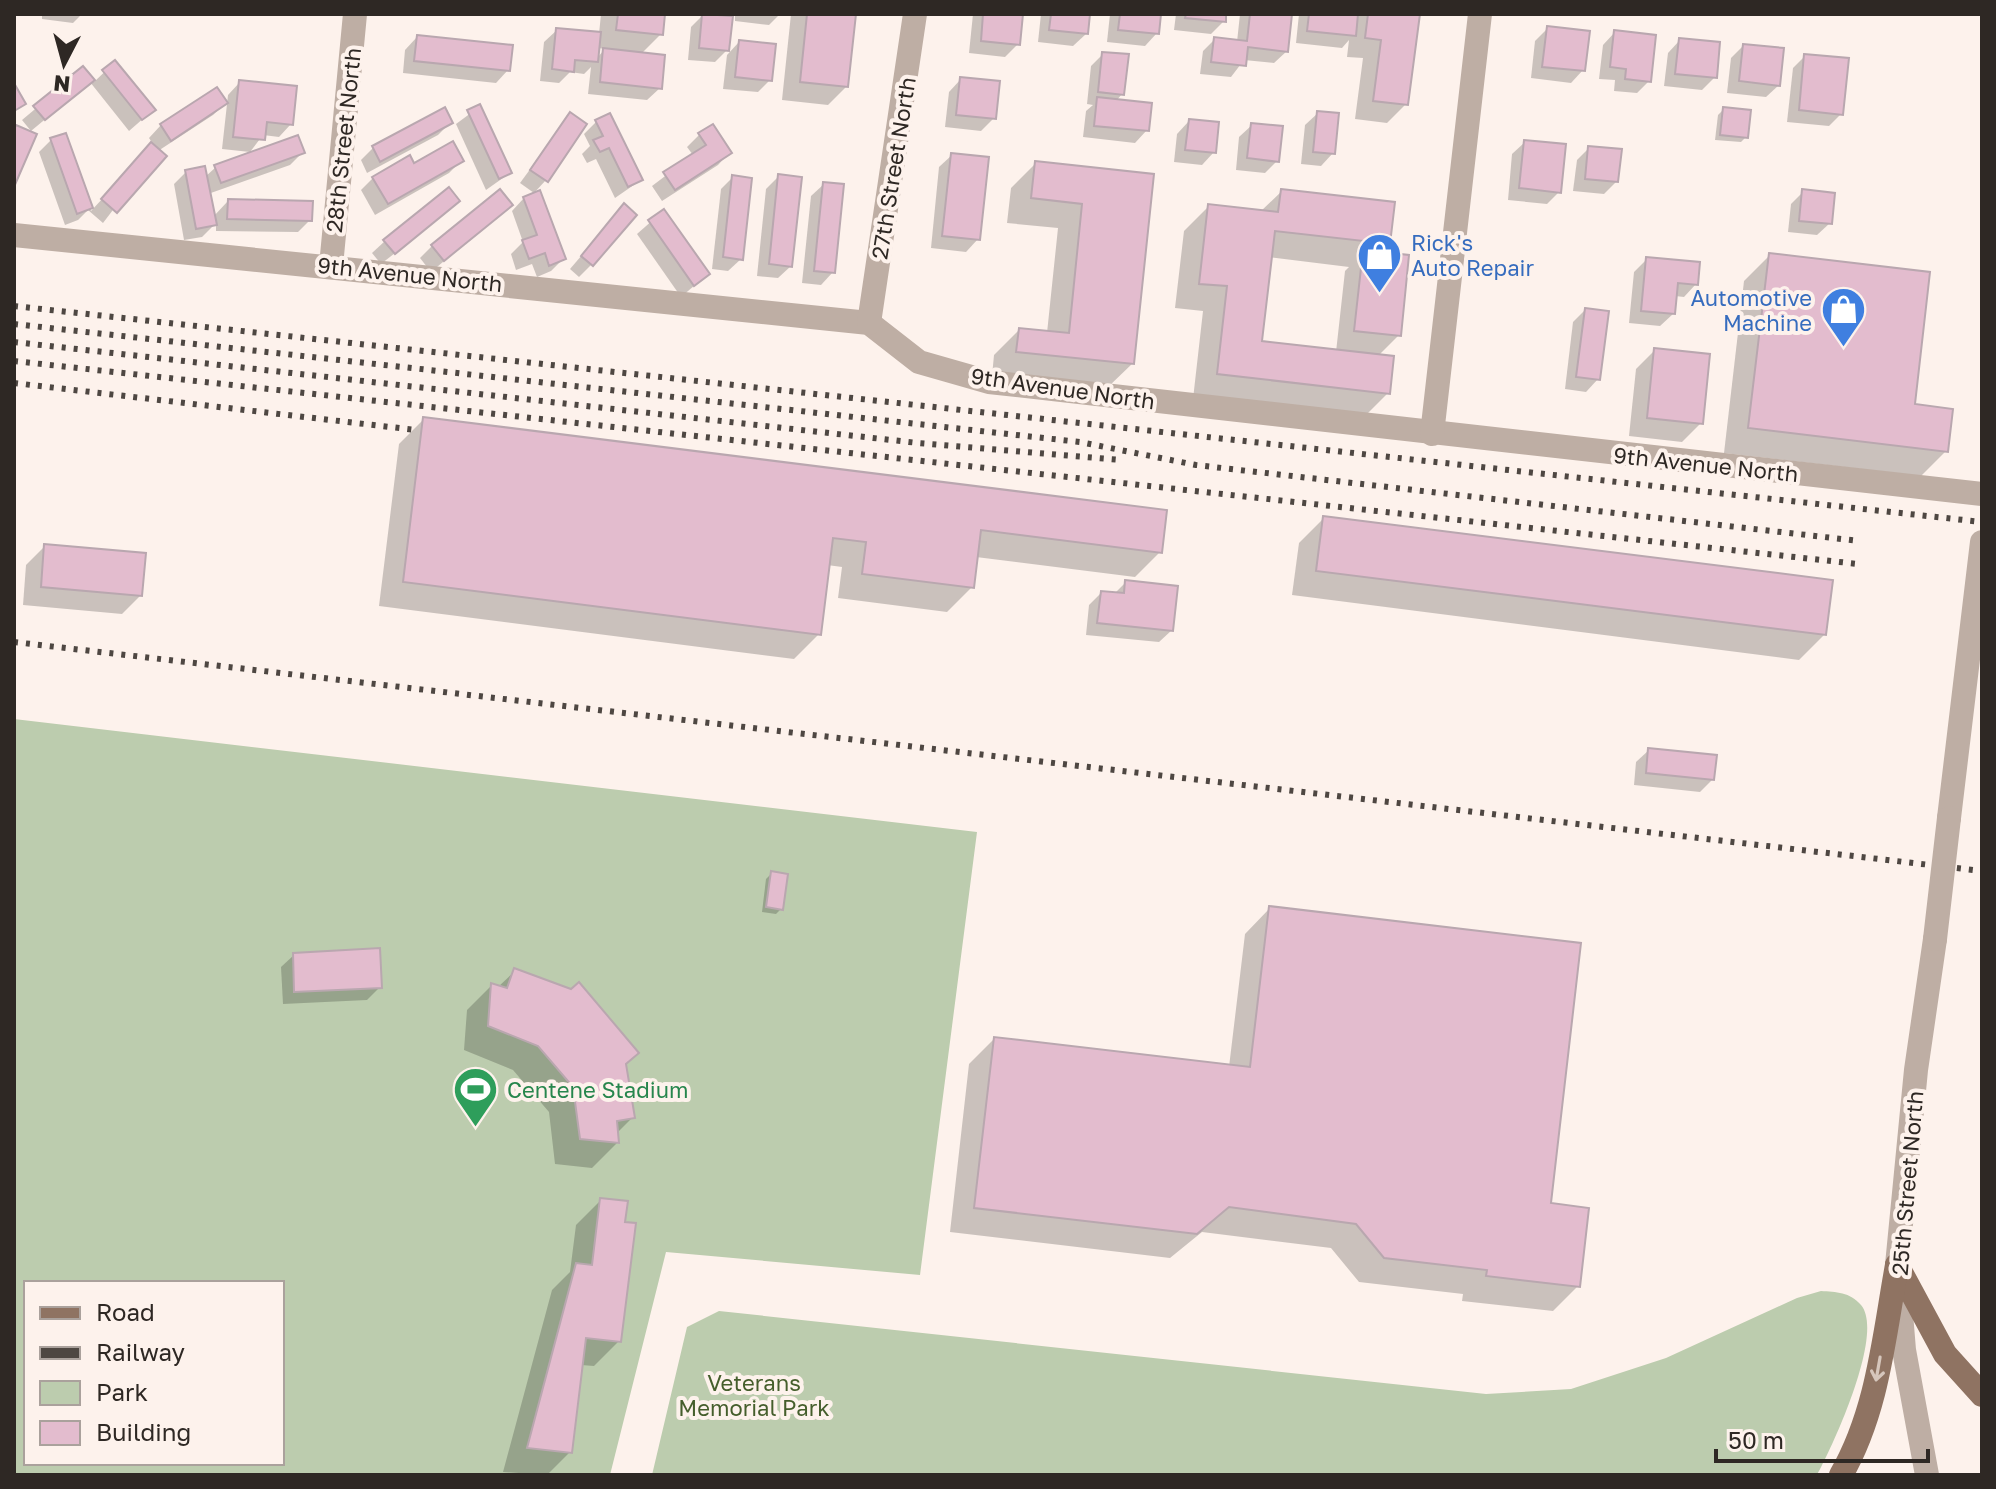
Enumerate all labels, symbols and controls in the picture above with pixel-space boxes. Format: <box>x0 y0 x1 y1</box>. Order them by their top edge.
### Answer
north arrow <box>24 24 104 104</box>
street label: 28th Street North <box>320 46 366 234</box>
text: N <box>52 70 72 99</box>
street label: 27th Street North <box>865 75 921 261</box>
place label: Rick's Auto Repair <box>1411 229 1534 281</box>
shop icon: Rick's Auto Repair <box>1356 231 1404 294</box>
street label: 9th Avenue North <box>316 251 504 297</box>
place label: Automotive Machine <box>1690 284 1812 336</box>
shop icon: Automotive Machine <box>1819 286 1867 349</box>
street label: 9th Avenue North <box>969 362 1157 414</box>
street label: 9th Avenue North <box>1612 441 1800 487</box>
sports icon: Centene Stadium <box>452 1065 500 1128</box>
place label: Centene Stadium <box>507 1076 688 1103</box>
street label: 25th Street North <box>1885 1090 1929 1276</box>
legend <box>24 1281 284 1465</box>
text: Road <box>96 1297 155 1326</box>
text: Railway <box>96 1337 185 1366</box>
one-way arrow <box>1870 1356 1885 1381</box>
park label: Veterans Memorial Park <box>678 1369 830 1421</box>
text: Park <box>96 1377 148 1406</box>
scale bar <box>1716 1413 1928 1463</box>
text: Building <box>96 1417 191 1446</box>
text: 50 m <box>1728 1425 1784 1454</box>

